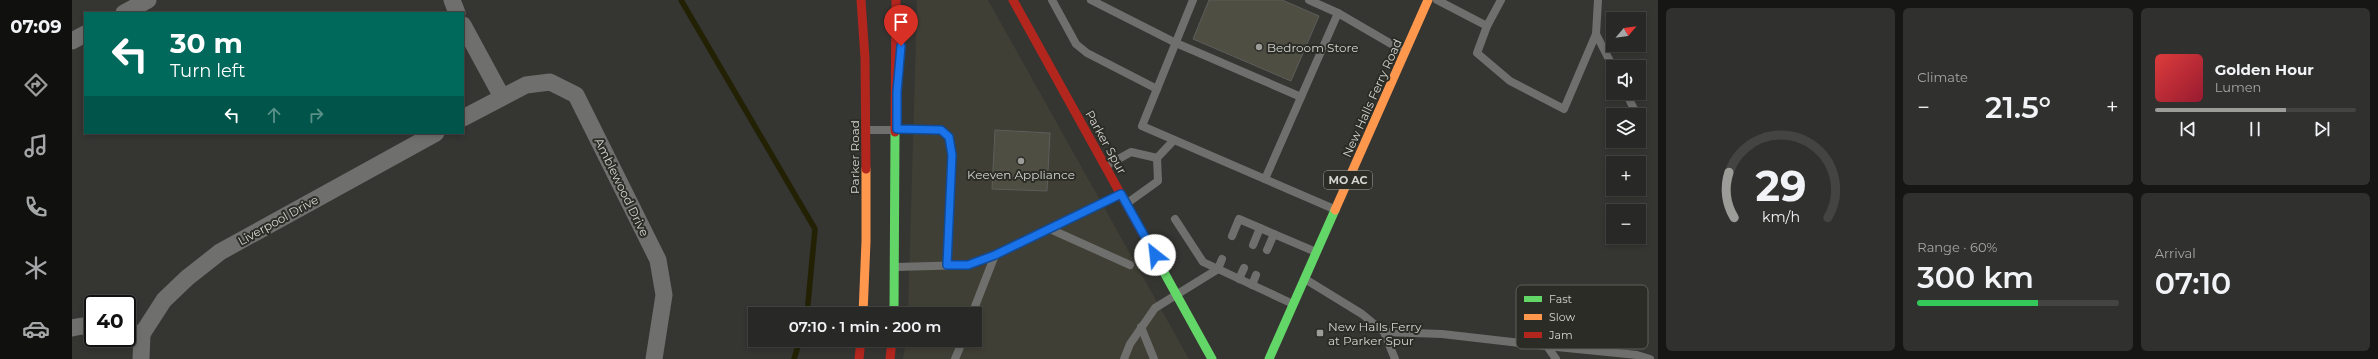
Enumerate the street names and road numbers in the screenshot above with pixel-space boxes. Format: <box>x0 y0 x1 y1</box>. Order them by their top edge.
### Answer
street label: New Halls Ferry Road <box>1339 36 1405 160</box>
street label: Parker Spur <box>1082 107 1130 177</box>
street label: Parker Road <box>847 120 862 194</box>
street label: Amblewood Drive <box>592 135 652 239</box>
road number: MO AC <box>1324 171 1372 189</box>
street label: Liverpool Drive <box>235 192 321 248</box>

